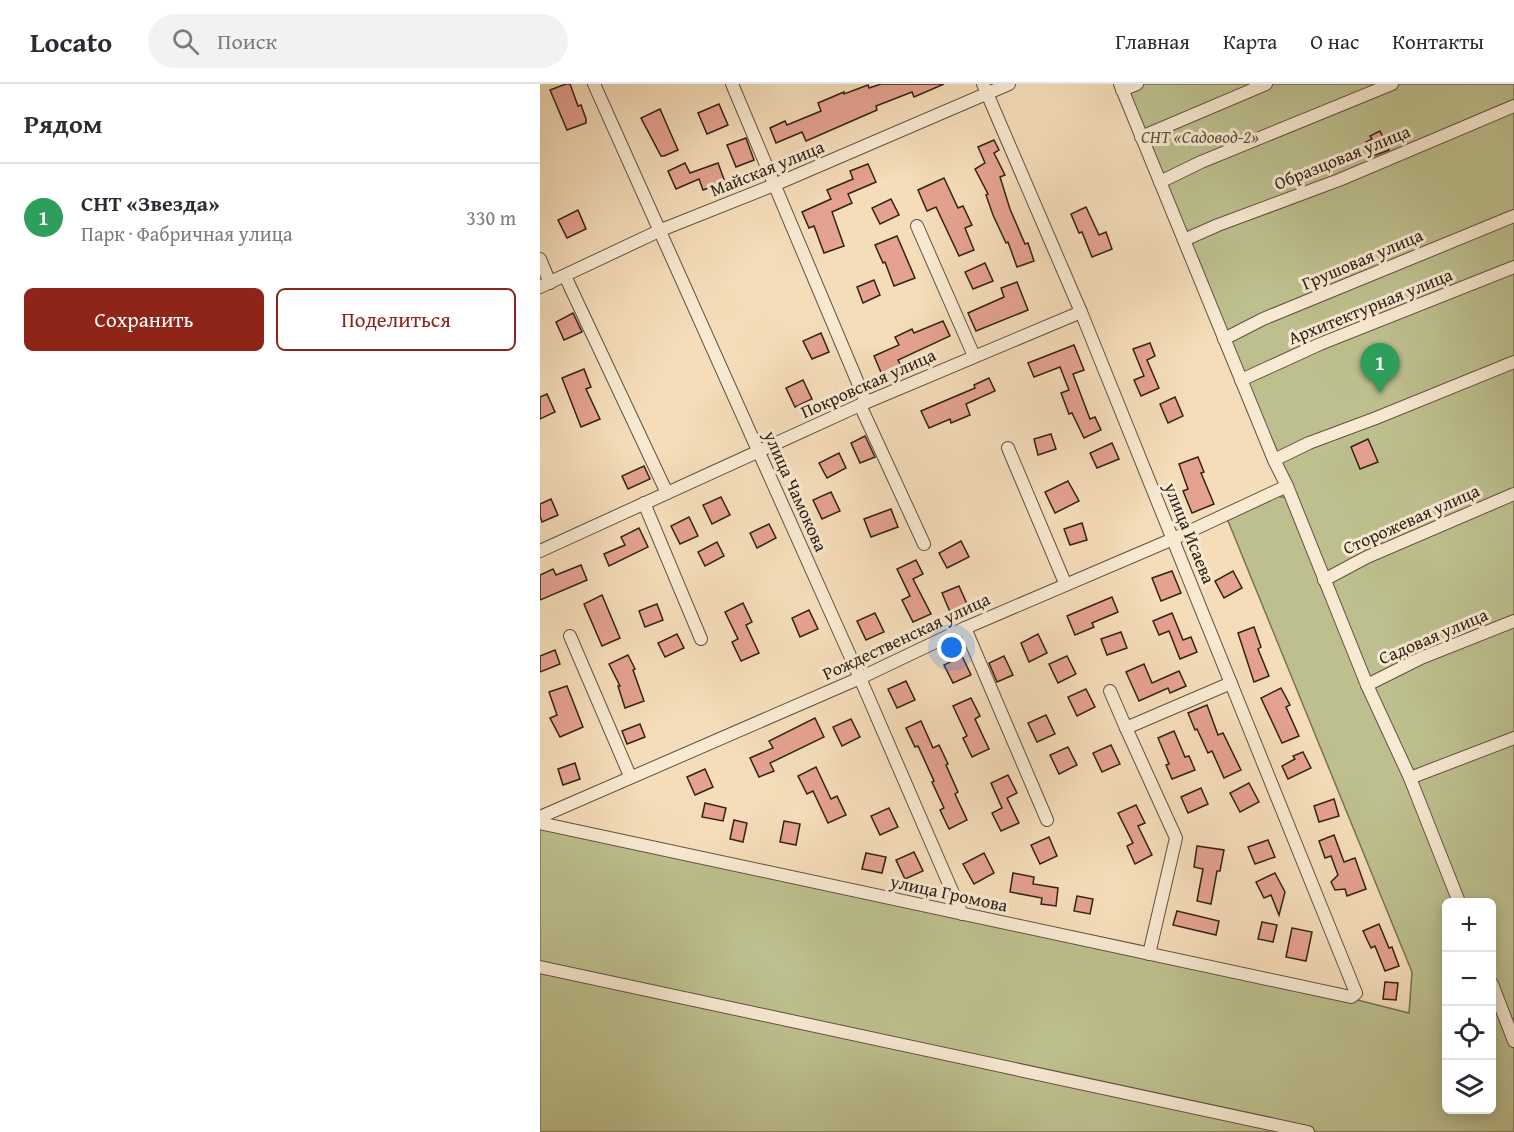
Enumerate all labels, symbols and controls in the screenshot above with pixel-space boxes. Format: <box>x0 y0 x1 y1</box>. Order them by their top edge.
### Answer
search box <box>148 14 568 68</box>
text: Locato <box>30 21 112 62</box>
icon: search <box>169 25 202 58</box>
text: Поиск <box>217 25 277 57</box>
text: Главная <box>1115 26 1190 57</box>
text: Карта <box>1223 26 1277 57</box>
text: О нас <box>1310 26 1359 57</box>
text: Контакты <box>1392 26 1484 57</box>
text: Рядом <box>24 104 102 143</box>
street label: Образцовая улица <box>1270 117 1415 197</box>
park label: СНТ «Садовод-2» <box>1141 123 1259 150</box>
street label: Майская улица <box>706 133 829 203</box>
text: СНТ «Звезда» <box>81 187 220 219</box>
text: 1 <box>38 203 49 232</box>
text: 330 m <box>466 203 516 232</box>
text: Парк · Фабричная улица <box>81 219 293 248</box>
street label: Грушовая улица <box>1297 221 1427 297</box>
street label: Архитектурная улица <box>1284 260 1457 351</box>
button: Сохранить <box>24 288 264 351</box>
button: Поделиться <box>276 288 516 351</box>
street label: Покровская улица <box>796 341 940 425</box>
pin: 1 <box>1360 344 1400 393</box>
street label: улица Чамокова <box>757 425 835 556</box>
street label: улица Исаева <box>1157 477 1223 588</box>
street label: Сторожевая улица <box>1338 477 1484 561</box>
street label: Рождественская улица <box>818 585 995 687</box>
street label: Садовая улица <box>1374 601 1492 671</box>
your location <box>937 633 966 662</box>
street label: улица Громова <box>887 867 1011 919</box>
map controls <box>1442 898 1496 1114</box>
button: + <box>1442 898 1496 952</box>
button: − <box>1442 952 1496 1006</box>
button: locate <box>1442 1006 1496 1060</box>
button: layers <box>1442 1060 1496 1114</box>

